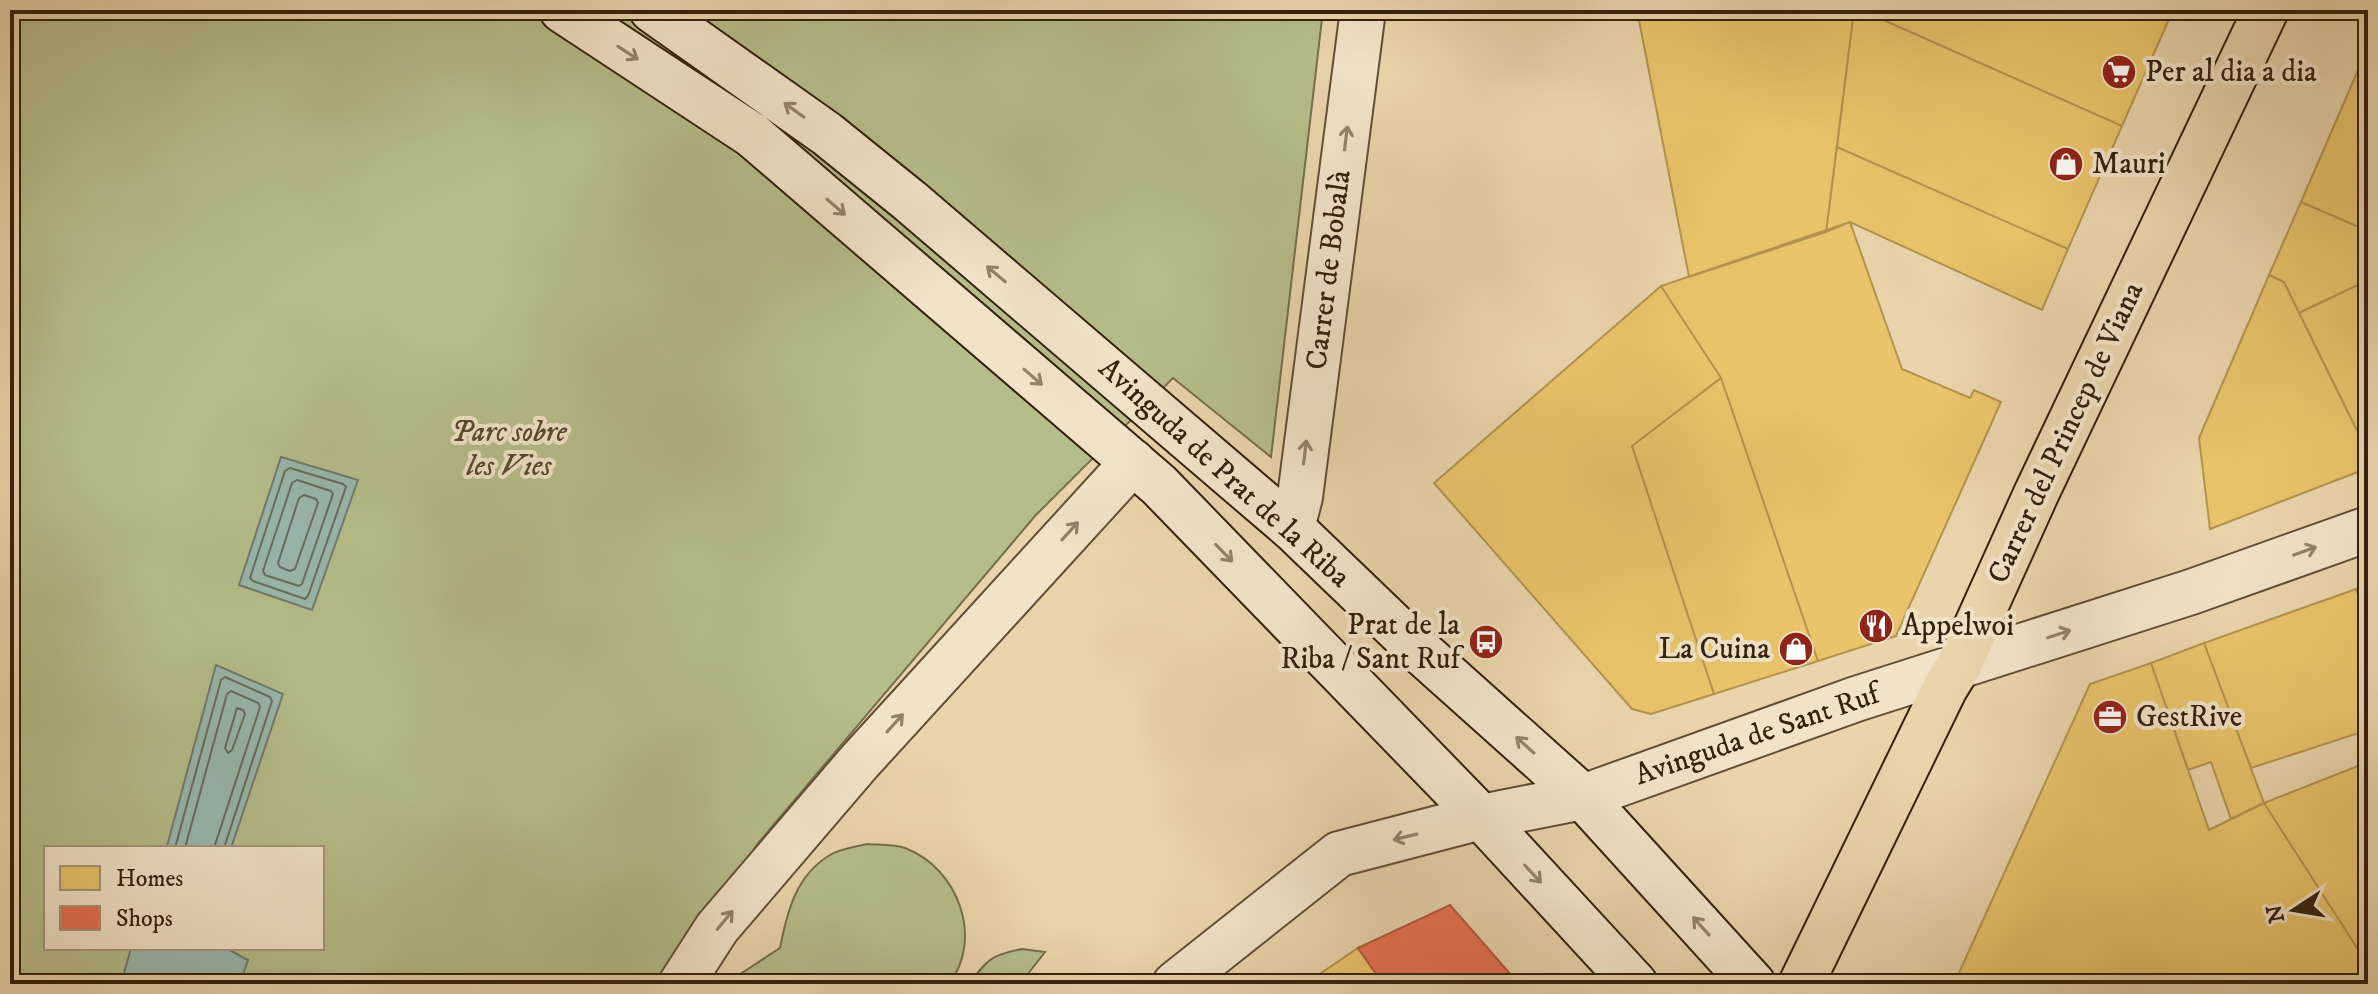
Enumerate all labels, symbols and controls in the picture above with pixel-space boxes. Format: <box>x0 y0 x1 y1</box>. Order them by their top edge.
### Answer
one-way arrow <box>616 44 638 61</box>
supermarket icon: Per al dia a dia <box>2100 53 2138 91</box>
place label: Per al dia a dia <box>2145 54 2317 91</box>
one-way arrow <box>784 102 806 119</box>
one-way arrow <box>1339 126 1354 151</box>
shop icon: Mauri <box>2047 145 2085 183</box>
place label: Mauri <box>2092 146 2166 183</box>
street label: Carrer de Bobalà <box>1298 168 1360 372</box>
one-way arrow <box>826 198 846 216</box>
one-way arrow <box>986 265 1007 283</box>
street label: Carrer del Princep de Viana <box>1980 276 2152 589</box>
street label: Avinguda de Prat de la Riba <box>1090 350 1358 596</box>
one-way arrow <box>1023 368 1043 386</box>
park label: Parc sobre les Vies <box>451 414 568 485</box>
one-way arrow <box>1298 439 1313 466</box>
one-way arrow <box>1061 521 1080 541</box>
one-way arrow <box>1215 543 1234 563</box>
one-way arrow <box>2293 543 2318 558</box>
place label: Prat de la Riba / Sant Ruf <box>1280 607 1464 678</box>
restaurant icon: Appelwoi <box>1857 607 1895 645</box>
place label: Appelwoi <box>1902 608 2014 645</box>
bus stop icon: Prat de la Riba / Sant Ruf <box>1467 623 1505 661</box>
one-way arrow <box>2046 626 2071 640</box>
shop icon: La Cuina <box>1777 630 1815 668</box>
place label: La Cuina <box>1659 631 1770 668</box>
street label: Avinguda de Sant Ruf <box>1630 674 1888 794</box>
office icon: GestRive <box>2091 698 2129 736</box>
place label: GestRive <box>2136 699 2242 736</box>
one-way arrow <box>886 713 905 733</box>
one-way arrow <box>1516 736 1536 754</box>
one-way arrow <box>1393 830 1419 845</box>
legend <box>44 846 324 950</box>
text: Homes <box>116 864 183 894</box>
one-way arrow <box>1524 864 1542 884</box>
north arrow <box>2254 870 2334 950</box>
text: N <box>2261 902 2291 925</box>
text: Shops <box>116 904 173 934</box>
one-way arrow <box>716 910 734 930</box>
one-way arrow <box>1692 917 1710 937</box>

